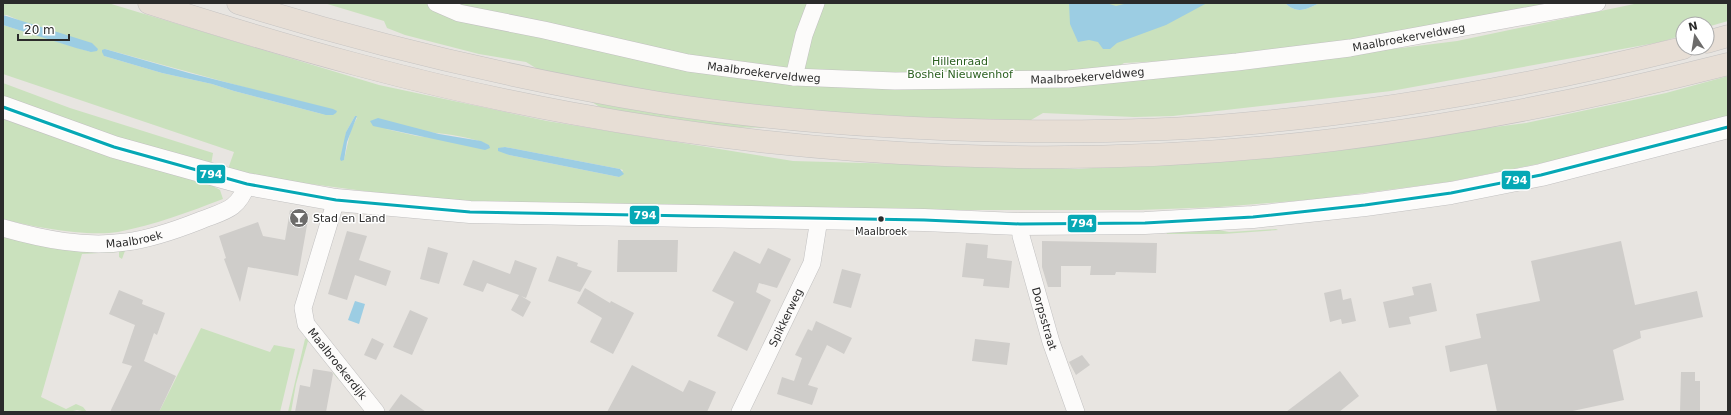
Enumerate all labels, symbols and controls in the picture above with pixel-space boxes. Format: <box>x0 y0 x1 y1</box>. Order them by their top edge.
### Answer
scale bar <box>18 16 69 42</box>
north arrow <box>1675 16 1715 56</box>
text: N <box>1687 19 1699 34</box>
street label: Maalbroekerveldweg <box>1352 21 1466 54</box>
text: 20 m <box>24 23 55 37</box>
park label: Hillenraad Boshei Nieuwenhof <box>907 55 1014 81</box>
street label: Maalbroekerveldweg <box>706 60 821 85</box>
street label: Maalbroekerveldweg <box>1030 65 1145 86</box>
line badge: 794 <box>196 164 226 184</box>
text: 794 <box>200 168 223 181</box>
line badge: 794 <box>1501 170 1531 190</box>
text: 794 <box>1505 174 1528 187</box>
line badge: 794 <box>629 205 660 225</box>
bar icon: Stad en Land <box>288 207 310 229</box>
text: 794 <box>634 209 657 222</box>
place label: Stad en Land <box>313 212 386 225</box>
marker: Maalbroek <box>876 214 886 224</box>
line badge: 794 <box>1067 214 1097 233</box>
text: 794 <box>1071 217 1094 230</box>
place label: Maalbroek <box>855 226 907 237</box>
street label: Maalbroek <box>105 228 165 251</box>
street label: Spikkerweg <box>766 286 806 349</box>
street label: Dorpsstraat <box>1029 286 1060 353</box>
street label: Maalbroekerdijk <box>305 326 370 403</box>

